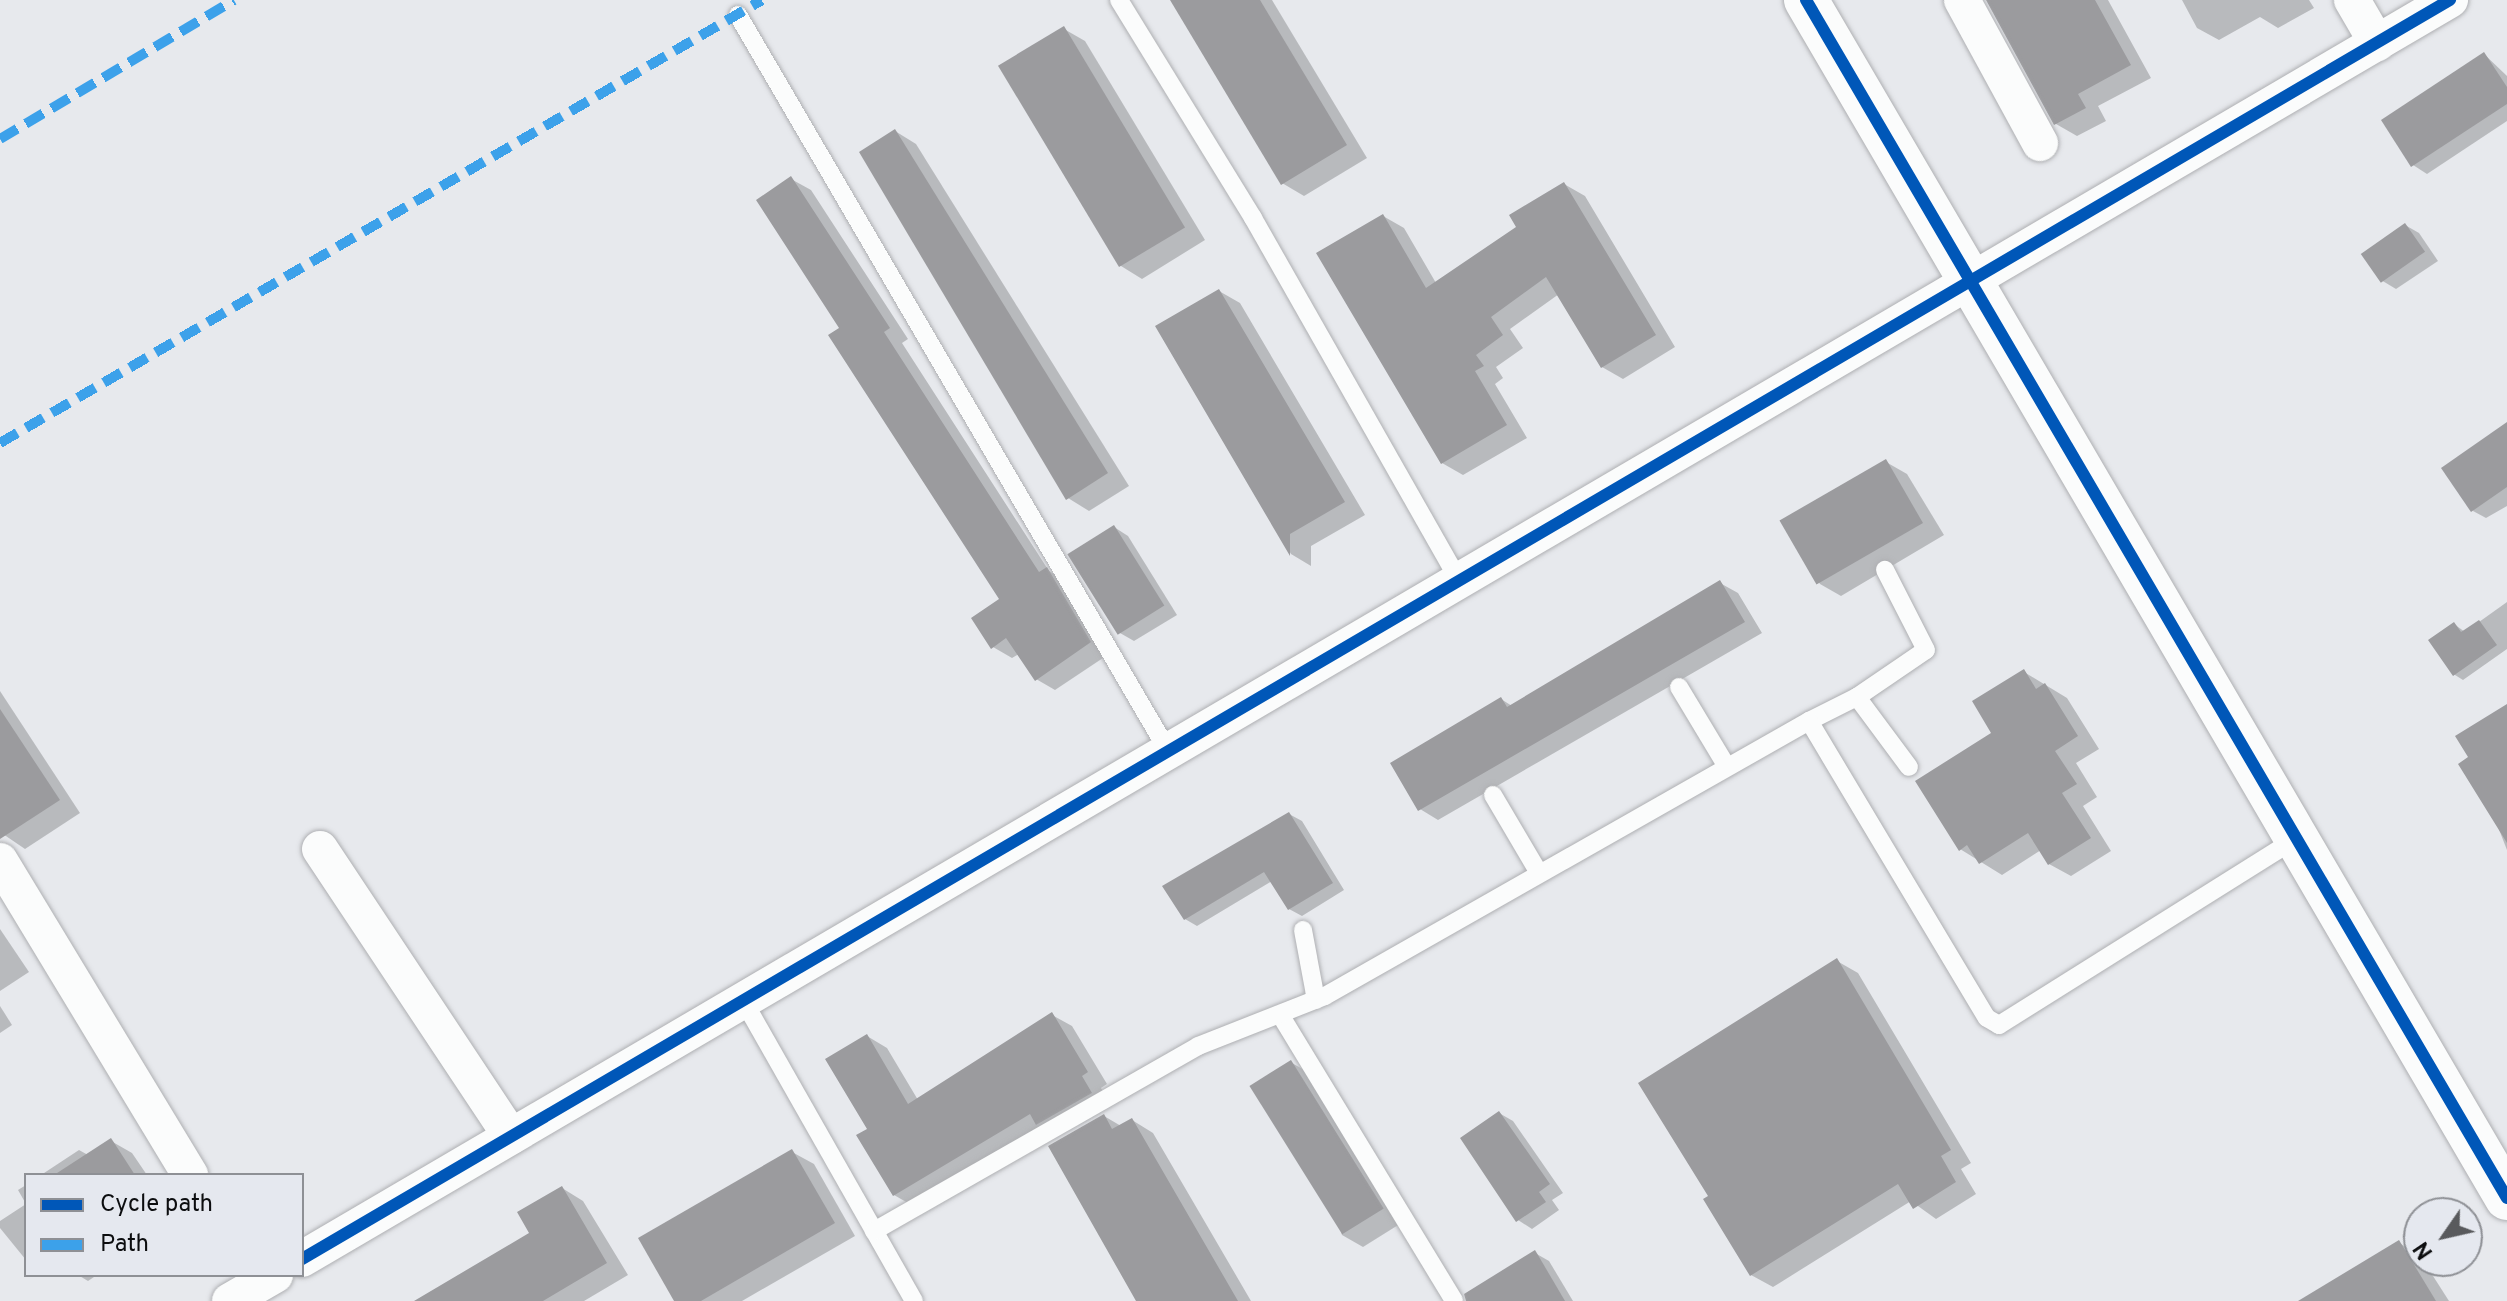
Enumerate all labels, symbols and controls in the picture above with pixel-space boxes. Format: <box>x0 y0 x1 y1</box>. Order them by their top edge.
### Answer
legend <box>24 1173 304 1277</box>
text: Cycle path <box>100 1190 213 1220</box>
north arrow <box>2403 1197 2483 1277</box>
text: Path <box>100 1230 149 1260</box>
text: N <box>2409 1235 2440 1264</box>

